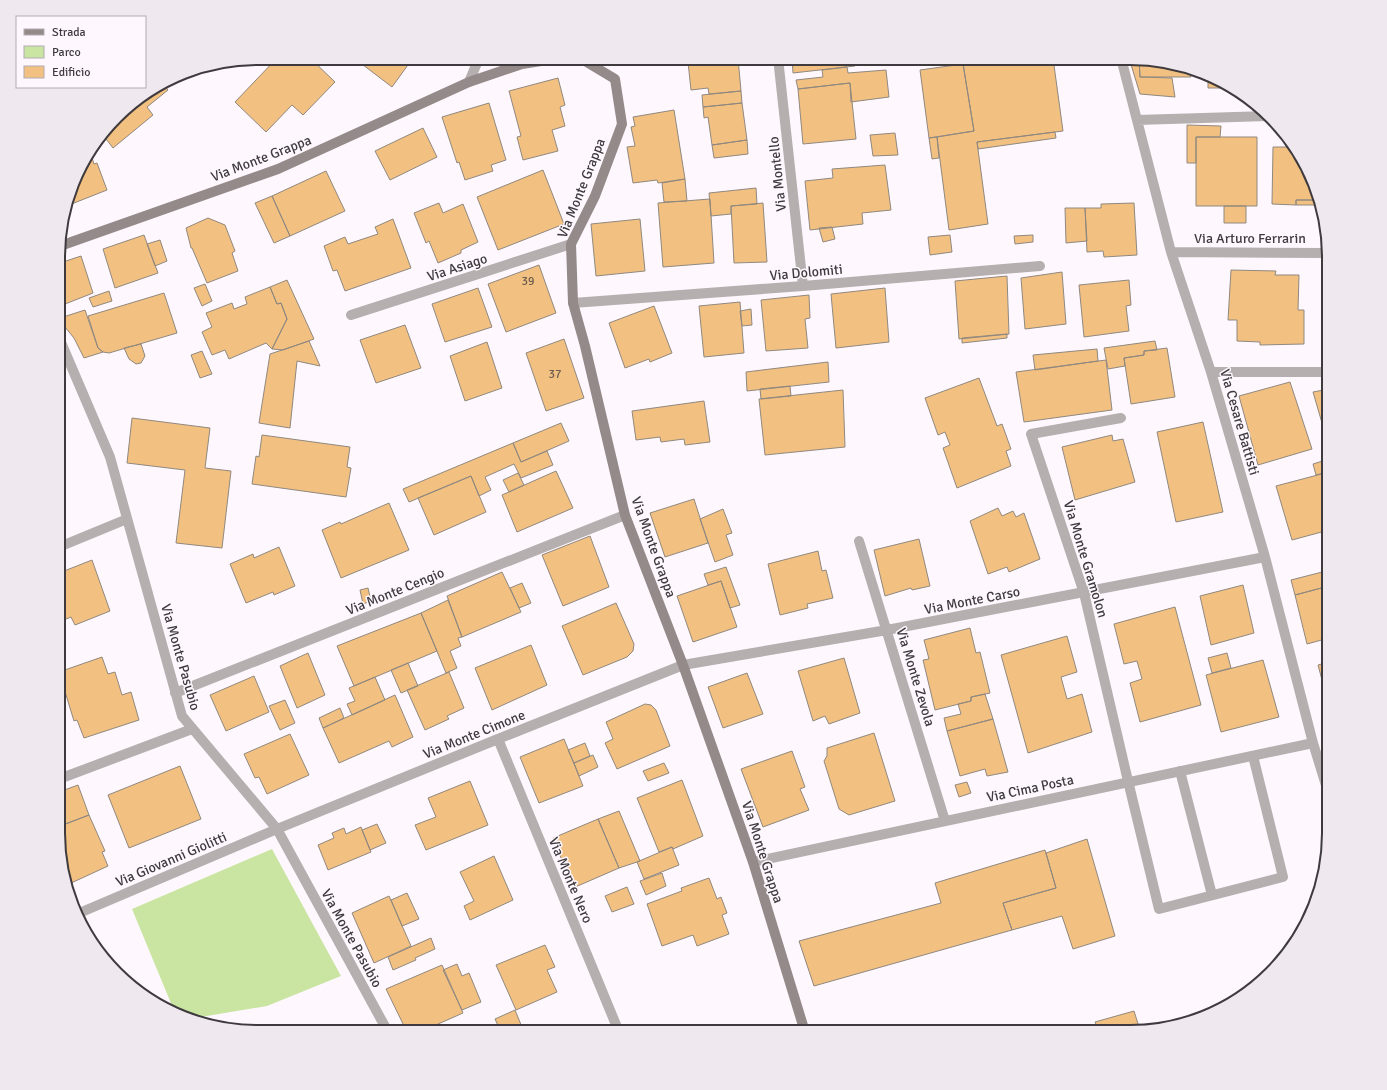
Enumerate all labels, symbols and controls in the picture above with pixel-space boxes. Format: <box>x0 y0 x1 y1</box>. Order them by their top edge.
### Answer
legend <box>16 16 146 88</box>
text: Strada <box>52 25 86 40</box>
text: Parco <box>52 45 81 60</box>
text: Edificio <box>52 65 90 80</box>
street label: Via Monte Grappa <box>209 132 314 185</box>
street label: Via Monte Grappa <box>554 136 609 241</box>
street label: Via Montello <box>765 136 790 212</box>
street label: Via Arturo Ferrarin <box>1194 230 1306 247</box>
street label: Via Asiago <box>425 250 489 285</box>
street label: Via Dolomiti <box>769 261 843 284</box>
house number: 39 <box>522 274 534 289</box>
house number: 37 <box>549 367 561 382</box>
street label: Via Cesare Battisti <box>1216 367 1263 477</box>
street label: Via Monte Grappa <box>627 494 680 600</box>
street label: Via Monte Gramolon <box>1060 499 1111 620</box>
street label: Via Monte Cengio <box>344 564 447 619</box>
street label: Via Monte Carso <box>923 583 1021 618</box>
street label: Via Monte Pasubio <box>157 602 204 712</box>
street label: Via Monte Zevola <box>892 626 939 728</box>
street label: Via Monte Cimone <box>421 706 528 763</box>
street label: Via Cima Posta <box>985 771 1075 806</box>
street label: Via Monte Grappa <box>738 799 787 905</box>
street label: Via Giovanni Giolitti <box>113 828 229 891</box>
street label: Via Monte Nero <box>545 835 596 926</box>
street label: Via Monte Pasubio <box>317 886 386 991</box>

